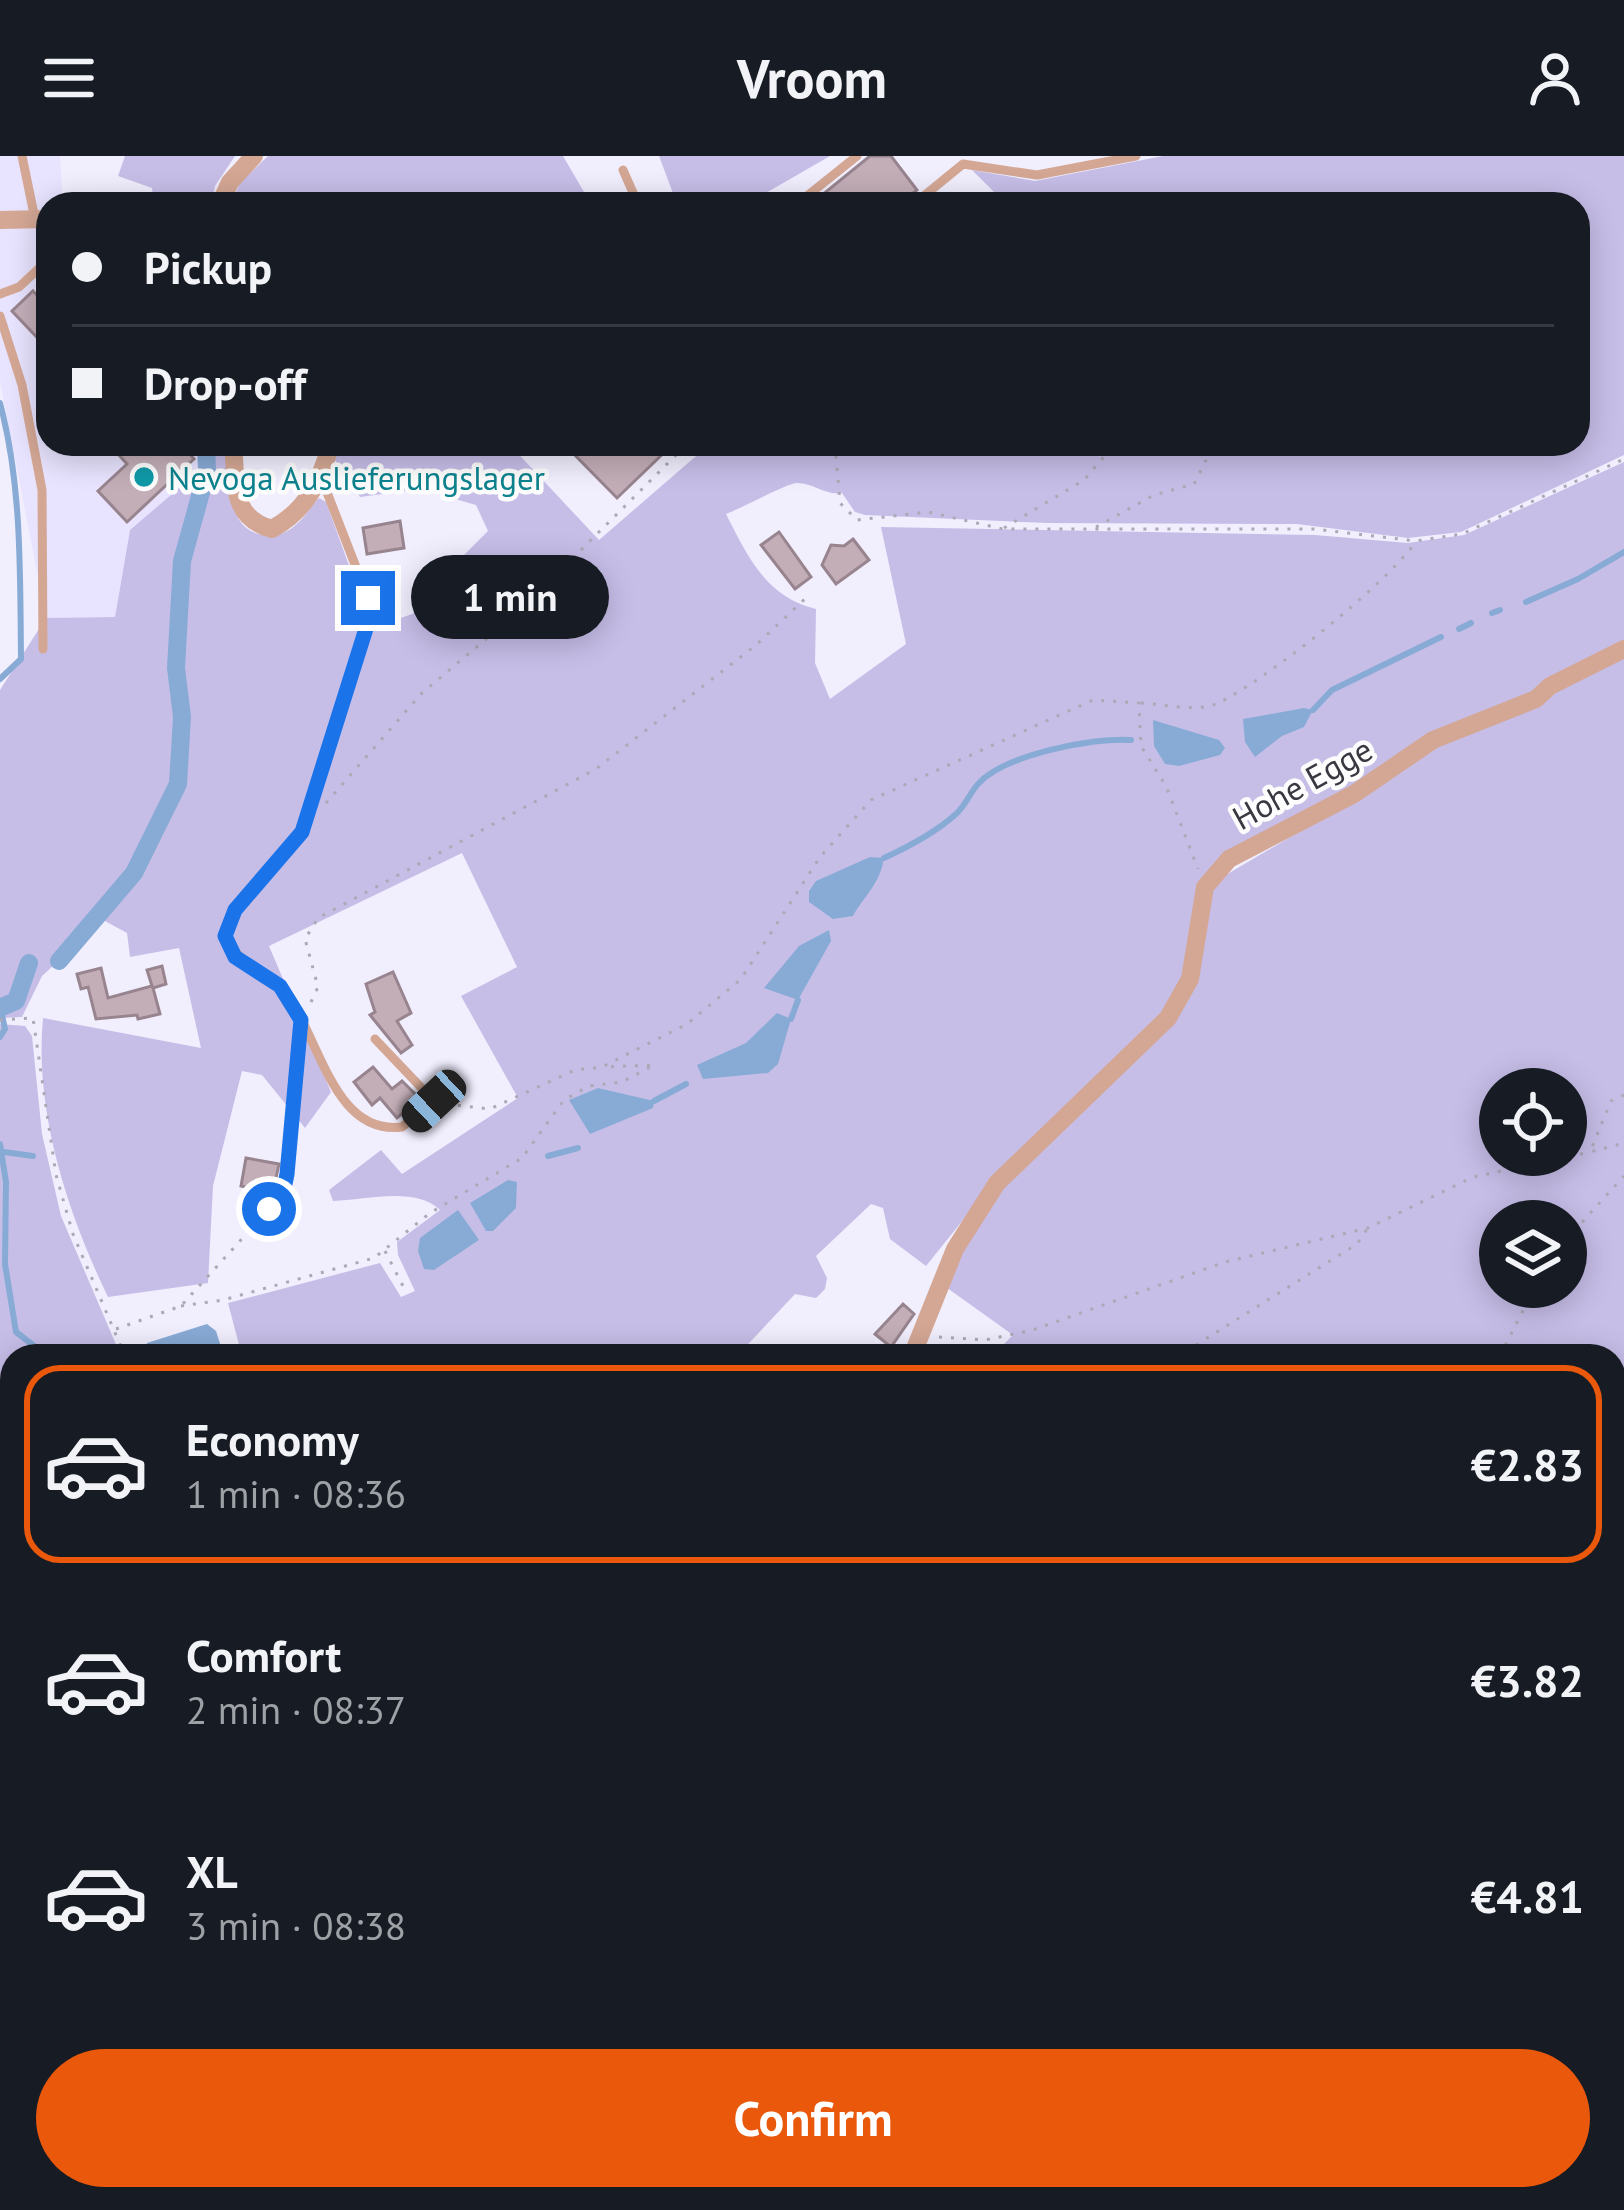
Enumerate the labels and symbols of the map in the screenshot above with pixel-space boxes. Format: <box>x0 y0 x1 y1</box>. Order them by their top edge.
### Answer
place label: Nevoga Auslieferungslager <box>168 456 545 499</box>
marker: Nevoga Auslieferungslager <box>131 464 157 490</box>
callout: 1 min <box>410 556 608 640</box>
route end <box>341 571 395 625</box>
street label: Hohe Egge <box>1224 727 1380 839</box>
car <box>395 1063 473 1139</box>
route start <box>242 1182 296 1236</box>

